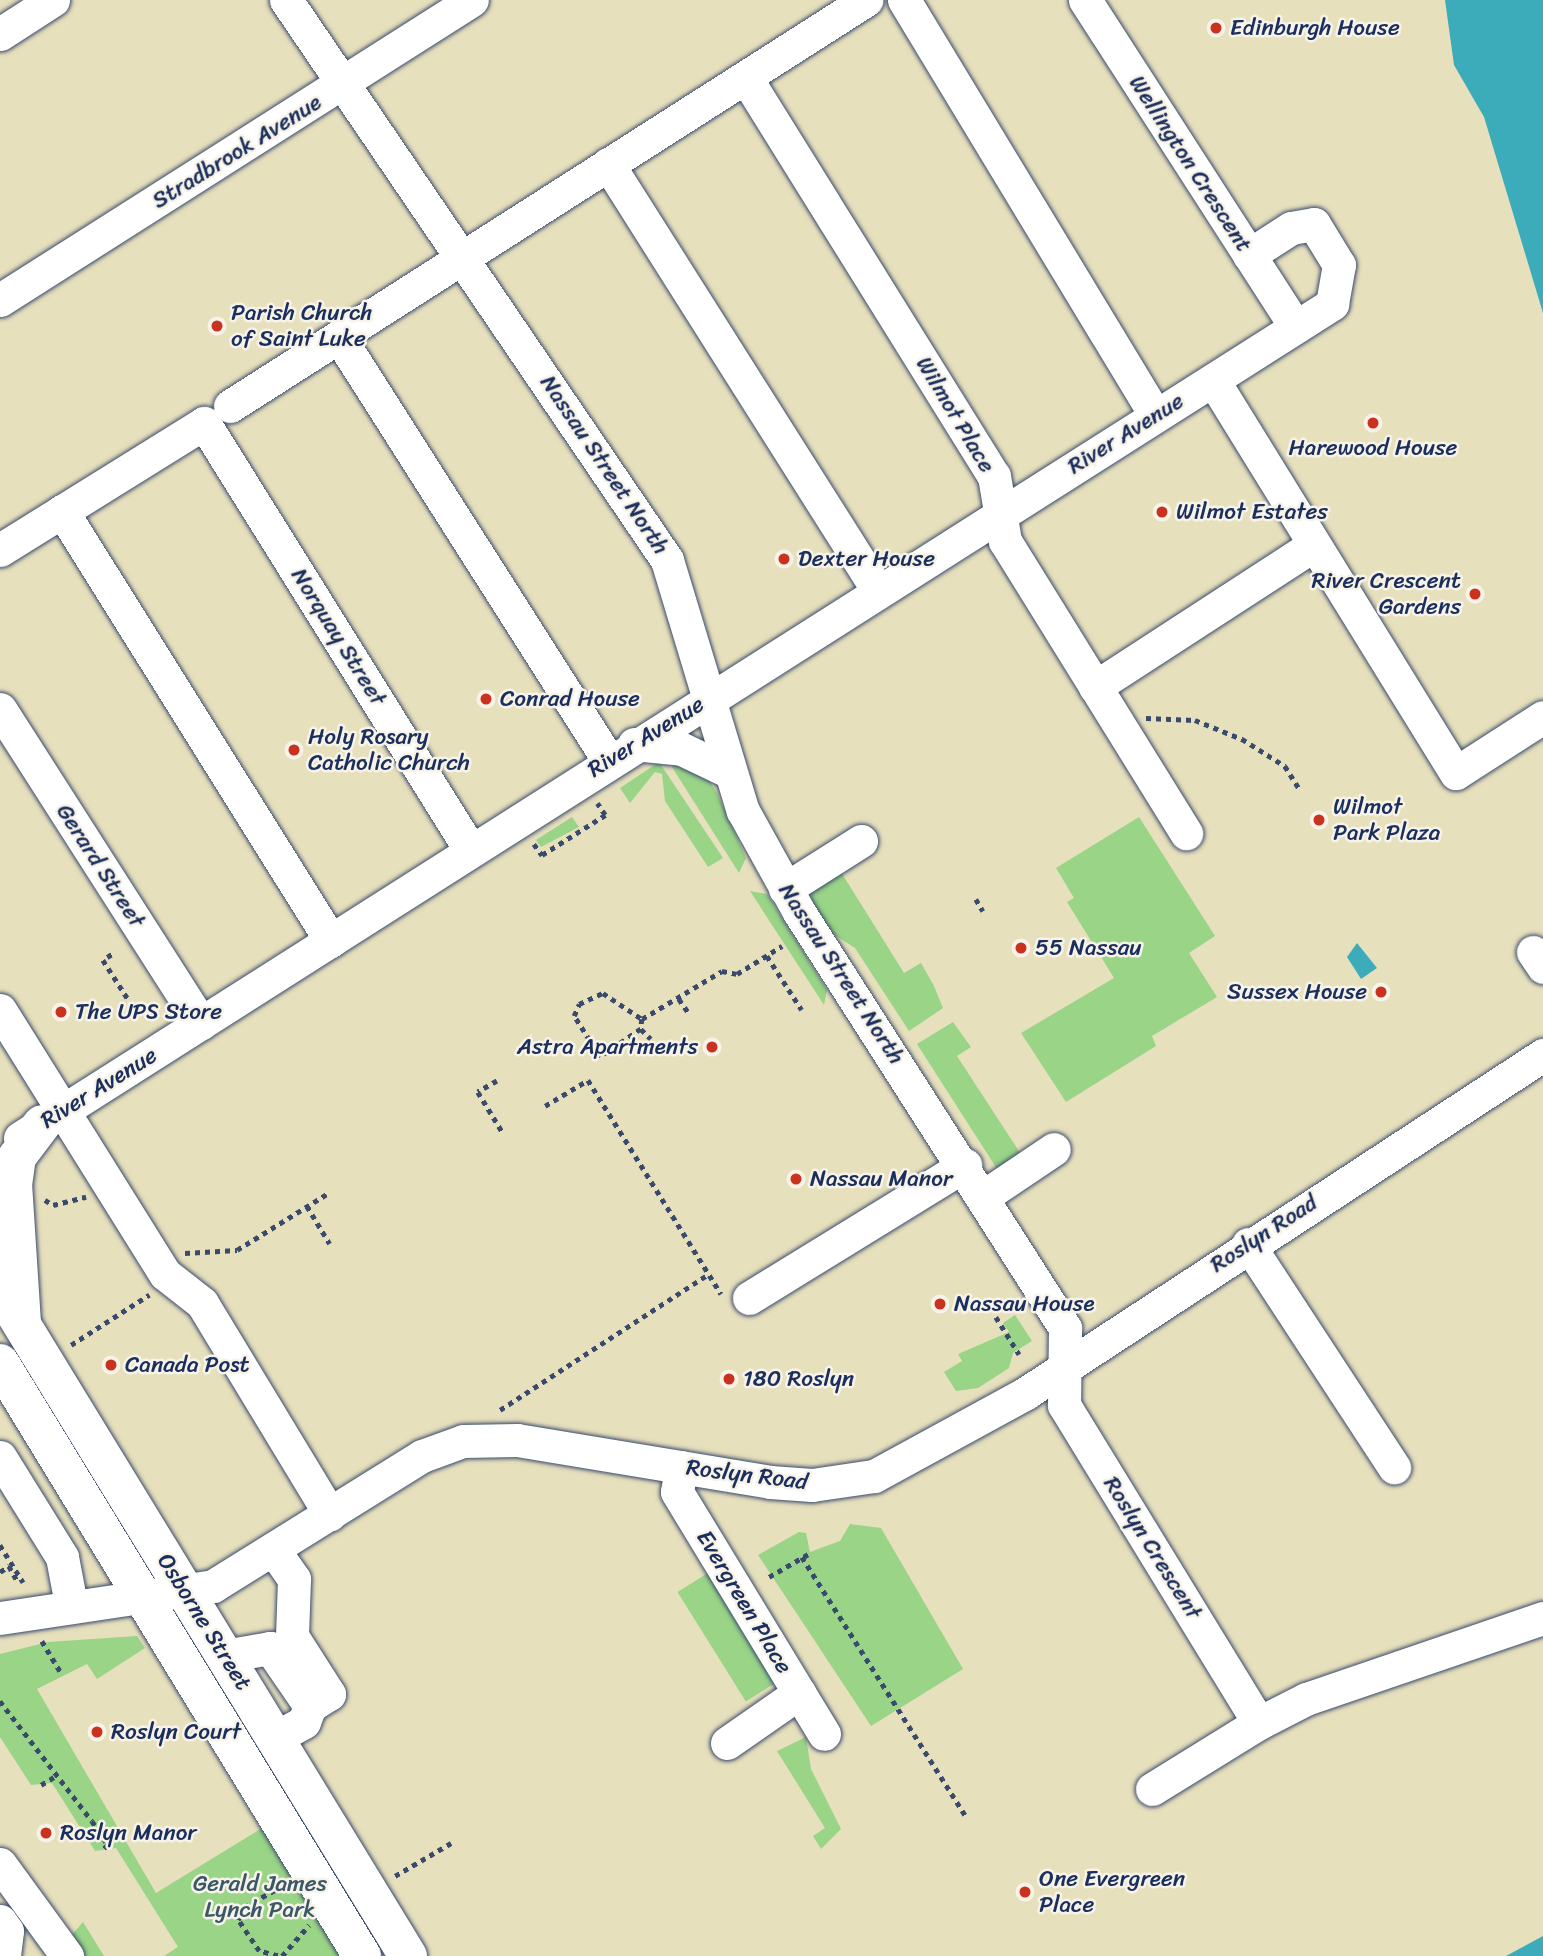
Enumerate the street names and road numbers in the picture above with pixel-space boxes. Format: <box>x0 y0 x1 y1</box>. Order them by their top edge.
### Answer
street label: Wellington Crescent <box>1123 71 1257 257</box>
street label: Stradbrook Avenue <box>147 89 327 215</box>
street label: Wilmot Place <box>910 352 1000 478</box>
street label: Nassau Street North <box>534 370 674 560</box>
street label: River Avenue <box>1063 387 1189 481</box>
street label: Norquay Street <box>285 563 391 711</box>
street label: River Avenue <box>583 690 709 784</box>
street label: Gerard Street <box>50 799 150 933</box>
street label: Nassau Street North <box>772 878 910 1070</box>
street label: River Avenue <box>36 1041 162 1135</box>
street label: Roslyn Road <box>1205 1189 1323 1279</box>
street label: Roslyn Road <box>685 1454 809 1496</box>
street label: Roslyn Crescent <box>1097 1471 1207 1625</box>
street label: Evergreen Place <box>690 1525 798 1679</box>
street label: Osborne Street <box>151 1549 257 1695</box>

